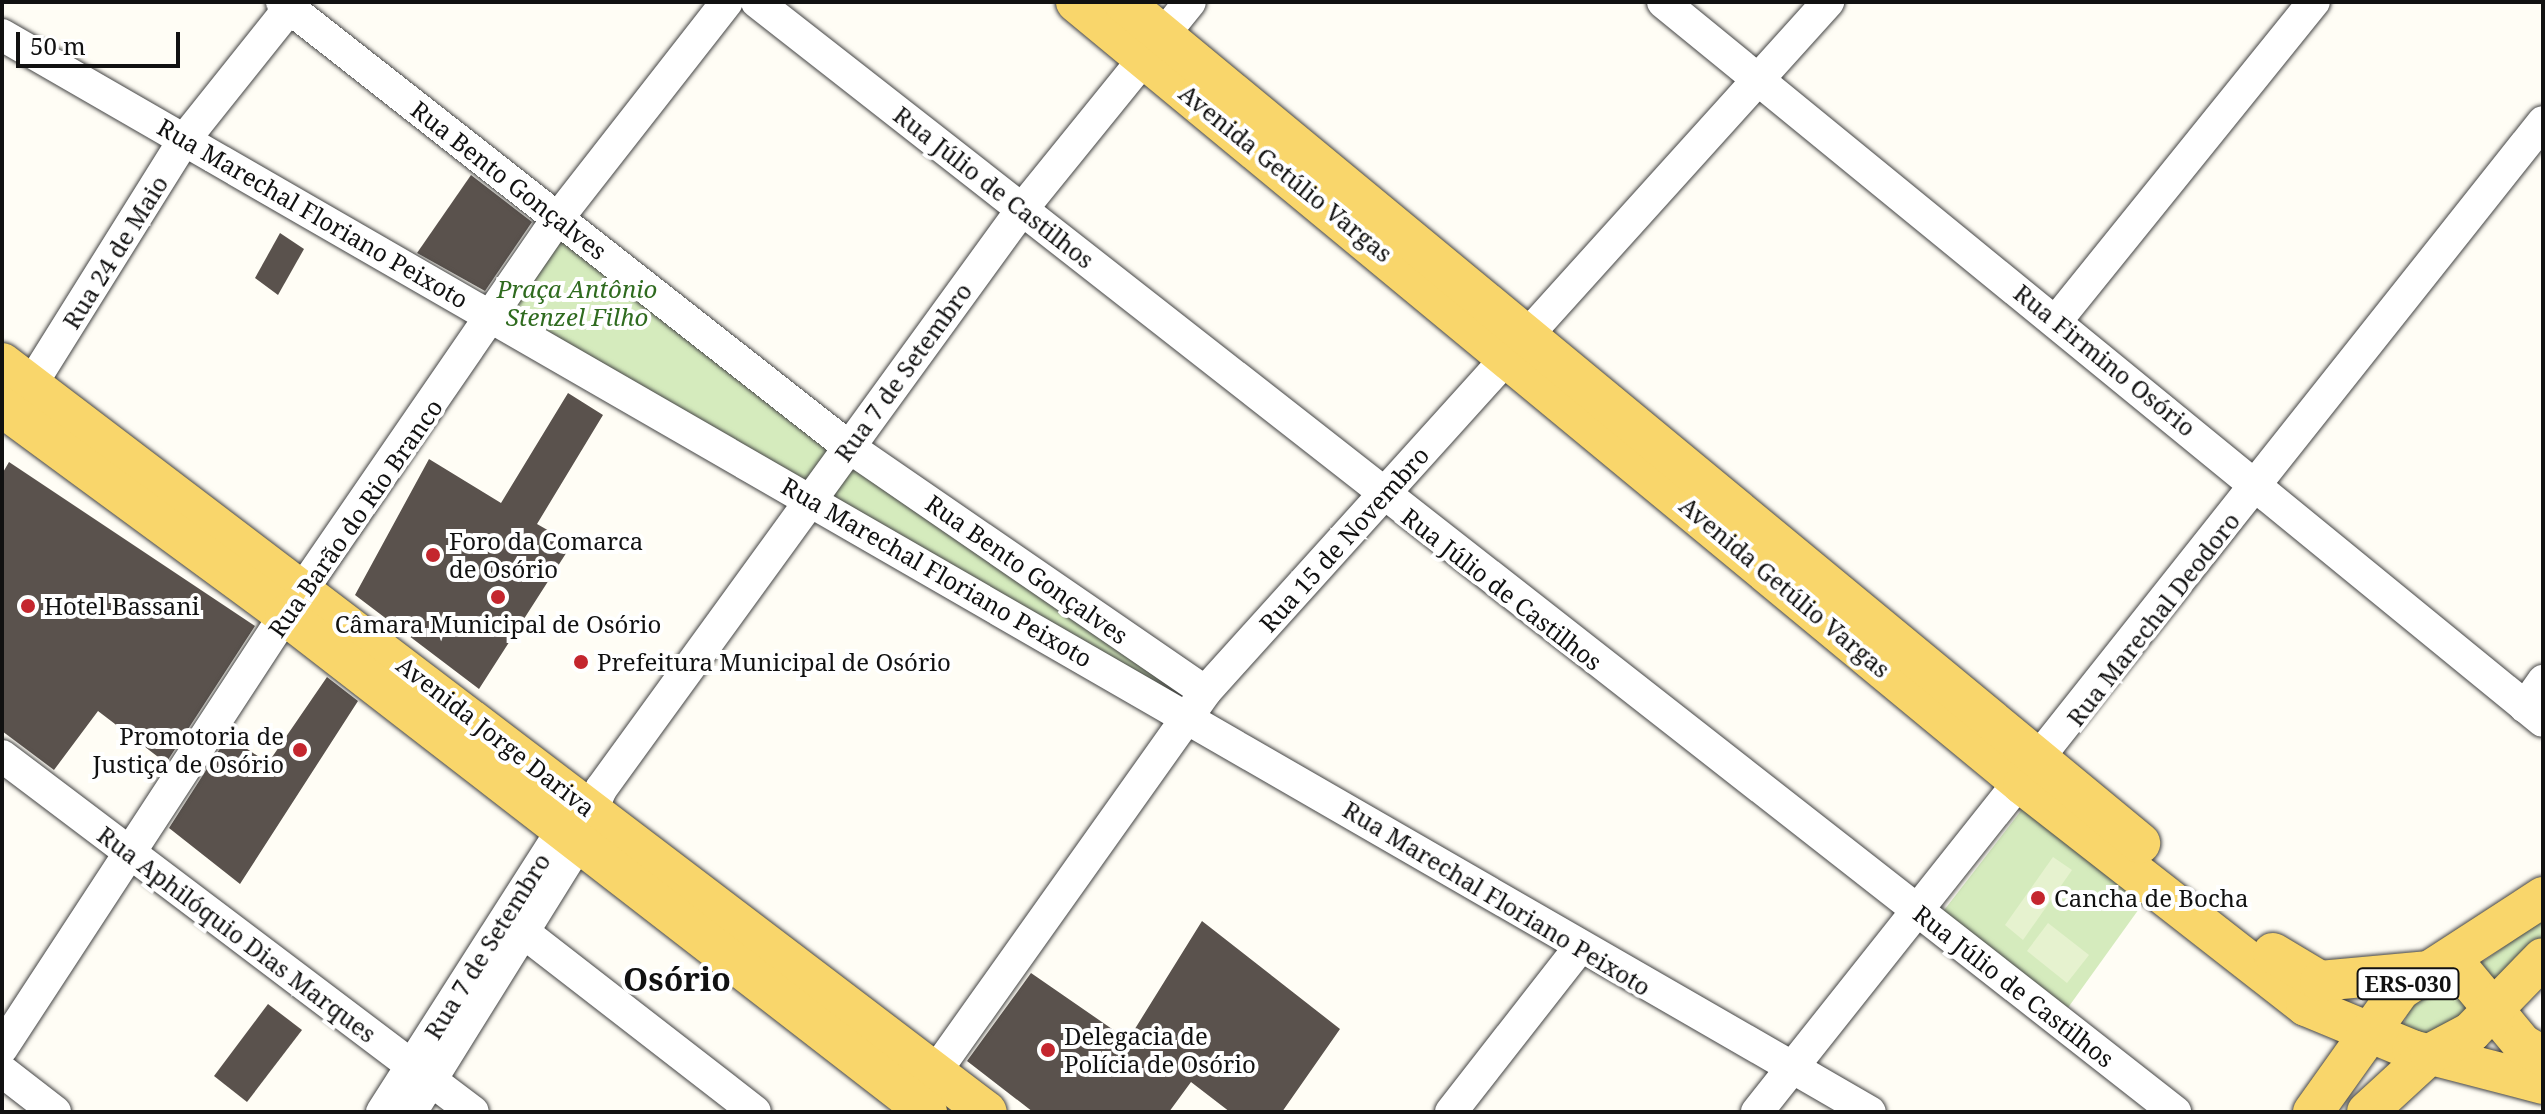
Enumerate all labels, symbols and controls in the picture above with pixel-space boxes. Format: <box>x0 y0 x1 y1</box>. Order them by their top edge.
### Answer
scale bar <box>20 16 184 66</box>
text: 50 m <box>30 29 86 62</box>
street label: Avenida Getúlio Vargas <box>1174 78 1398 268</box>
street label: Rua Bento Gonçalves <box>406 95 612 265</box>
street label: Rua Júlio de Castilhos <box>888 100 1100 274</box>
street label: Rua Marechal Floriano Peixoto <box>153 112 473 314</box>
street label: Rua 24 de Maio <box>56 170 174 334</box>
park label: Praça Antônio Stenzel Filho <box>497 275 657 331</box>
street label: Rua 7 de Setembro <box>828 277 978 467</box>
street label: Rua Firmino Osório <box>2008 278 2202 442</box>
street label: Rua Barão do Rio Branco <box>262 393 448 643</box>
street label: Rua 15 de Novembro <box>1253 441 1435 637</box>
street label: Rua Marechal Floriano Peixoto <box>777 471 1097 673</box>
street label: Rua Bento Gonçalves <box>920 488 1134 650</box>
street label: Avenida Getúlio Vargas <box>1674 491 1896 683</box>
street label: Rua Júlio de Castilhos <box>1396 502 1608 676</box>
street label: Rua Marechal Deodoro <box>2061 507 2245 731</box>
place label: Foro da Comarca de Osório <box>449 527 643 583</box>
marker: Foro da Comarca de Osório <box>424 546 442 564</box>
marker: Câmara Municipal de Osório <box>489 588 507 606</box>
place label: Hotel Bassani <box>44 592 199 620</box>
marker: Hotel Bassani <box>19 597 37 615</box>
place label: Câmara Municipal de Osório <box>335 610 661 638</box>
place label: Prefeitura Municipal de Osório <box>597 648 951 676</box>
street label: Avenida Jorge Dariva <box>391 650 601 822</box>
marker: Prefeitura Municipal de Osório <box>572 653 590 671</box>
place label: Promotoria de Justiça de Osório <box>93 722 284 778</box>
marker: Promotoria de Justiça de Osório <box>291 741 309 759</box>
street label: Rua Marechal Floriano Peixoto <box>1338 795 1656 1001</box>
street label: Rua Aphilóquio Dias Marques <box>92 820 382 1048</box>
street label: Rua 7 de Setembro <box>418 848 556 1044</box>
place label: Cancha de Bocha <box>2054 884 2248 912</box>
marker: Cancha de Bocha <box>2029 889 2047 907</box>
street label: Rua Júlio de Castilhos <box>1908 899 2120 1073</box>
district label: Osório <box>623 960 731 998</box>
road number: ERS-030 <box>2356 966 2460 1002</box>
place label: Delegacia de Polícia de Osório <box>1064 1022 1256 1078</box>
marker: Delegacia de Polícia de Osório <box>1039 1041 1057 1059</box>

